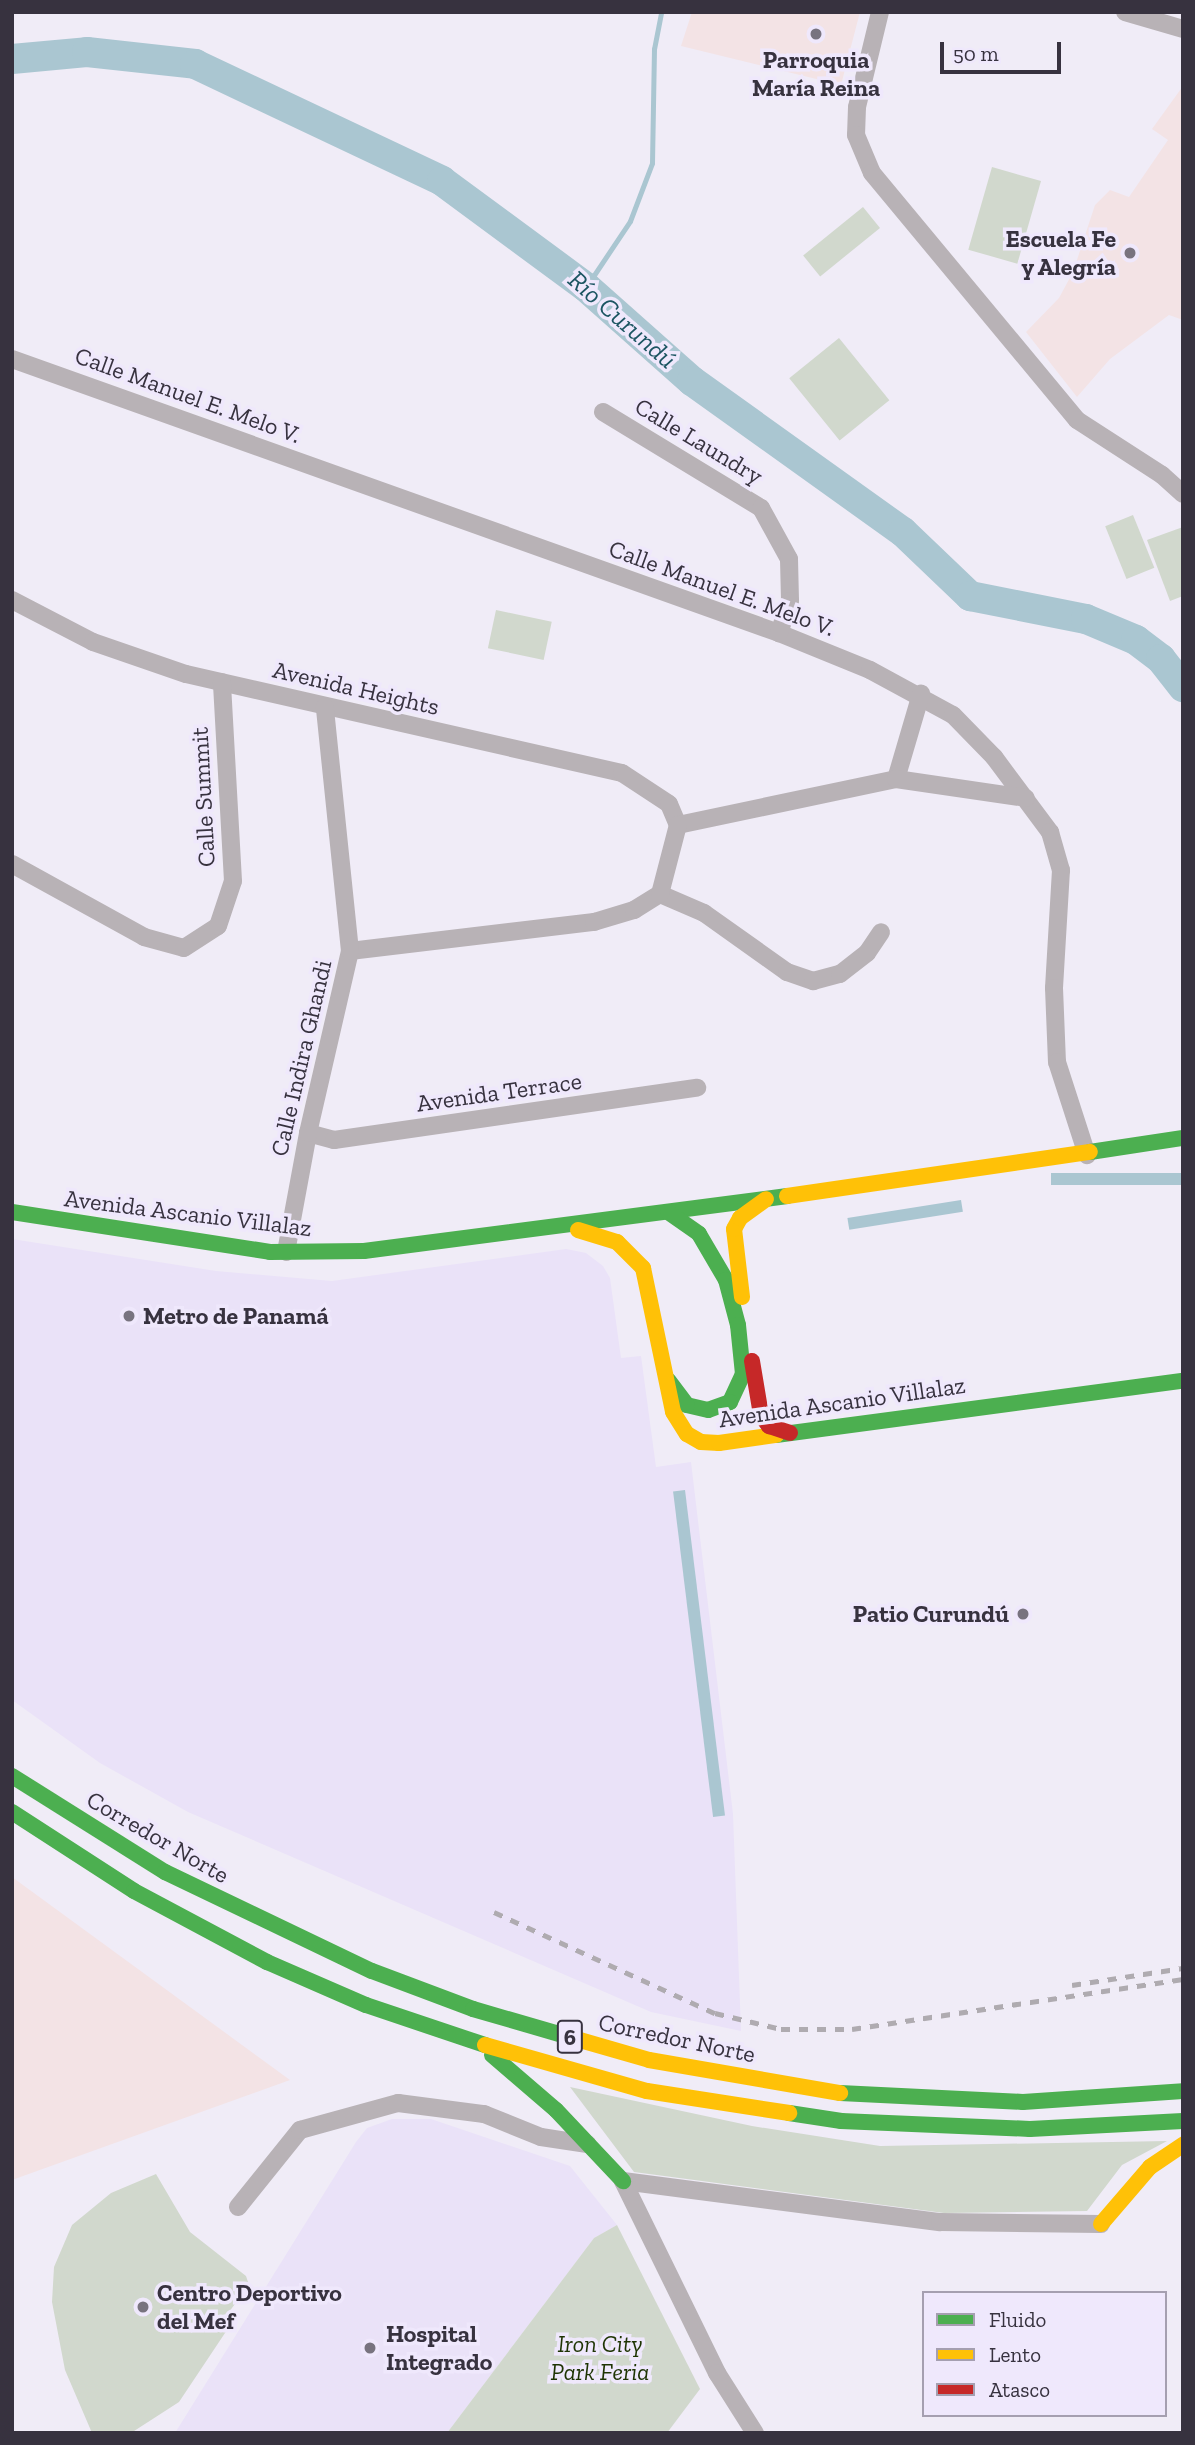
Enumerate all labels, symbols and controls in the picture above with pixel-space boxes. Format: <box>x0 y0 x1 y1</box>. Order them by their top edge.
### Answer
marker: Parroquia María Reina <box>808 26 824 42</box>
scale bar <box>943 28 1064 72</box>
text: 50 m <box>953 41 999 66</box>
place label: Parroquia María Reina <box>752 46 880 102</box>
place label: Escuela Fe y Alegría <box>1006 225 1116 281</box>
marker: Escuela Fe y Alegría <box>1122 245 1138 261</box>
water label: Río Curundú <box>561 265 683 375</box>
street label: Calle Manuel E. Melo V. <box>71 341 305 449</box>
street label: Calle Laundry <box>630 392 768 490</box>
street label: Calle Manuel E. Melo V. <box>605 534 839 642</box>
street label: Avenida Heights <box>270 655 442 721</box>
street label: Calle Summit <box>185 726 221 868</box>
street label: Calle Indira Ghandi <box>264 957 338 1159</box>
street label: Avenida Terrace <box>414 1066 584 1118</box>
street label: Avenida Ascanio Villalaz <box>62 1183 314 1243</box>
place label: Metro de Panamá <box>143 1302 329 1330</box>
marker: Metro de Panamá <box>121 1308 137 1324</box>
street label: Avenida Ascanio Villalaz <box>716 1370 968 1434</box>
place label: Patio Curundú <box>853 1600 1009 1628</box>
marker: Patio Curundú <box>1015 1606 1031 1622</box>
street label: Corredor Norte <box>82 1785 234 1889</box>
street label: Corredor Norte <box>596 2007 758 2069</box>
road number: 6 <box>556 2018 584 2056</box>
place label: Centro Deportivo del Mef <box>157 2279 342 2335</box>
legend <box>922 2291 1167 2417</box>
marker: Centro Deportivo del Mef <box>135 2299 151 2315</box>
text: Fluido <box>989 2307 1046 2332</box>
place label: Hospital Integrado <box>386 2320 492 2376</box>
park label: Iron City Park Feria <box>551 2330 649 2386</box>
marker: Hospital Integrado <box>360 2338 380 2358</box>
text: Lento <box>989 2342 1041 2367</box>
text: Atasco <box>989 2377 1050 2402</box>

